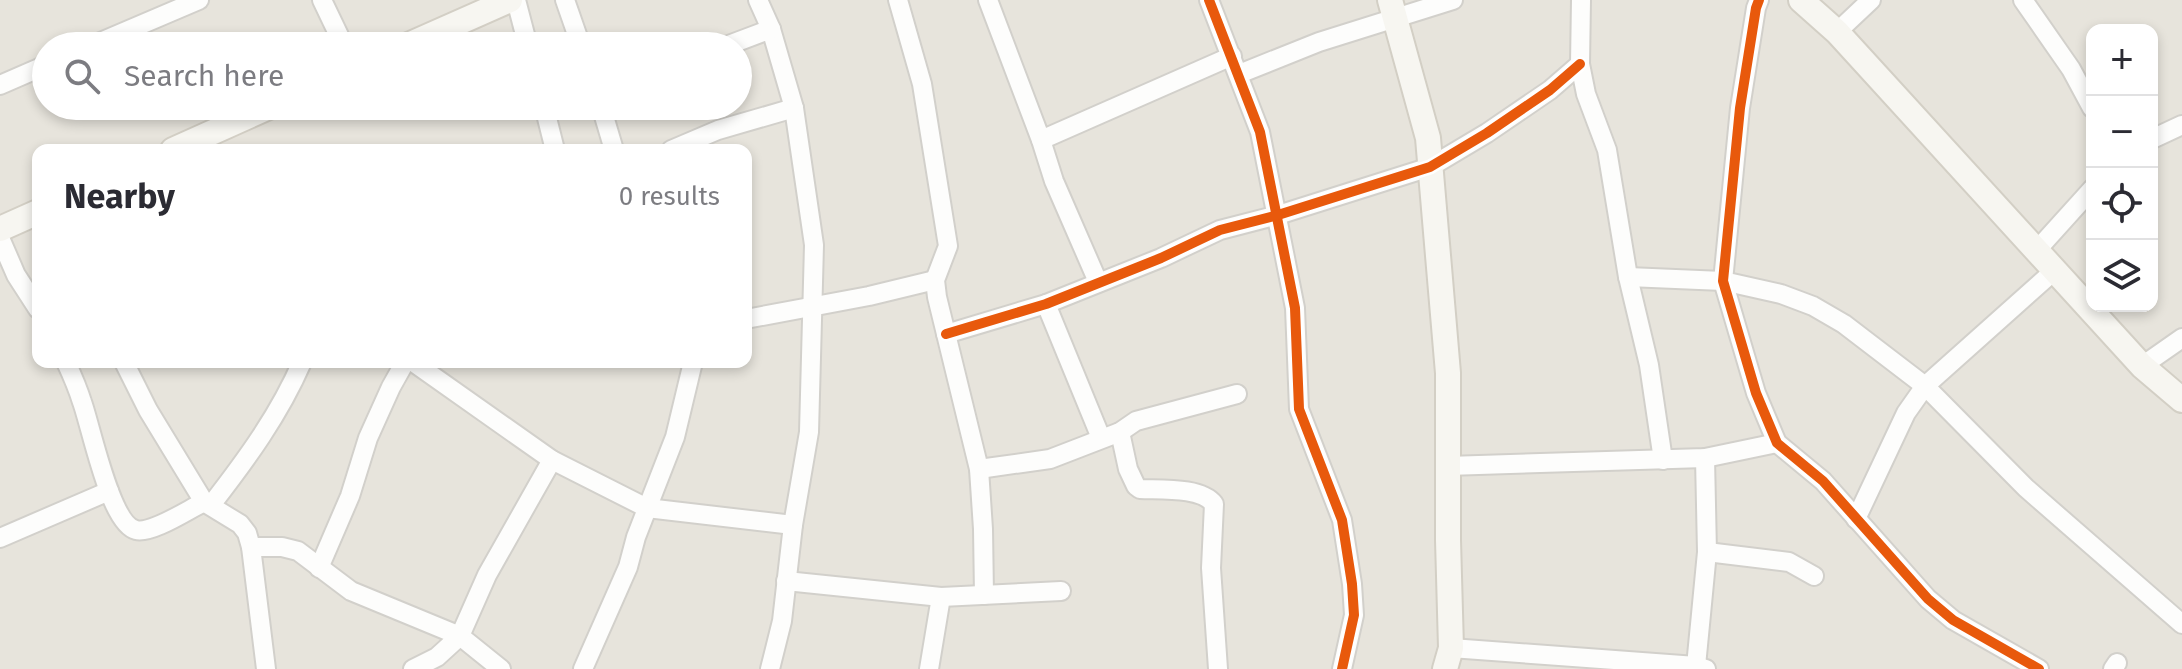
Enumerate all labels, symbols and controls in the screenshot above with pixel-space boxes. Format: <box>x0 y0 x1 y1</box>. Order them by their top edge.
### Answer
map controls <box>2086 24 2158 312</box>
button: + <box>2086 24 2158 96</box>
search box <box>32 32 752 120</box>
icon: search <box>60 54 104 98</box>
text: Search here <box>124 58 284 94</box>
button: − <box>2086 96 2158 168</box>
button: locate <box>2086 168 2158 240</box>
text: Nearby <box>64 176 175 217</box>
text: 0 results <box>619 181 720 212</box>
button: layers <box>2086 240 2158 312</box>

